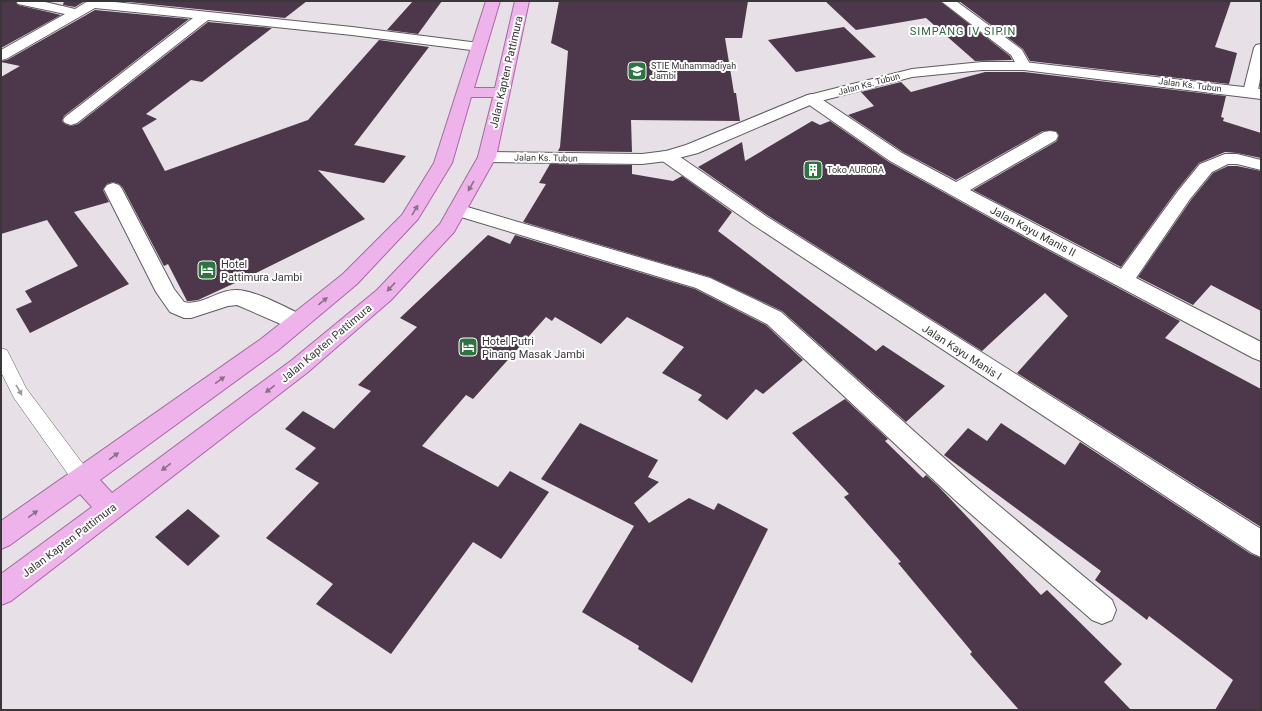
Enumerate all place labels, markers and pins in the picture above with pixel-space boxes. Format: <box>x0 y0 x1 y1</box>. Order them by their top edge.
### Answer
school or university icon: STIE Muhammadiyah Jambi <box>626 60 648 82</box>
place label: STIE Muhammadiyah Jambi <box>651 61 736 81</box>
building icon: Toko AURORA <box>802 159 824 181</box>
place label: Toko AURORA <box>827 165 884 175</box>
place label: Hotel Pattimura Jambi <box>221 258 302 284</box>
hotel icon: Hotel Pattimura Jambi <box>196 259 218 281</box>
place label: Hotel Putri Pinang Masak Jambi <box>482 335 585 361</box>
hotel icon: Hotel Putri Pinang Masak Jambi <box>457 336 479 358</box>

